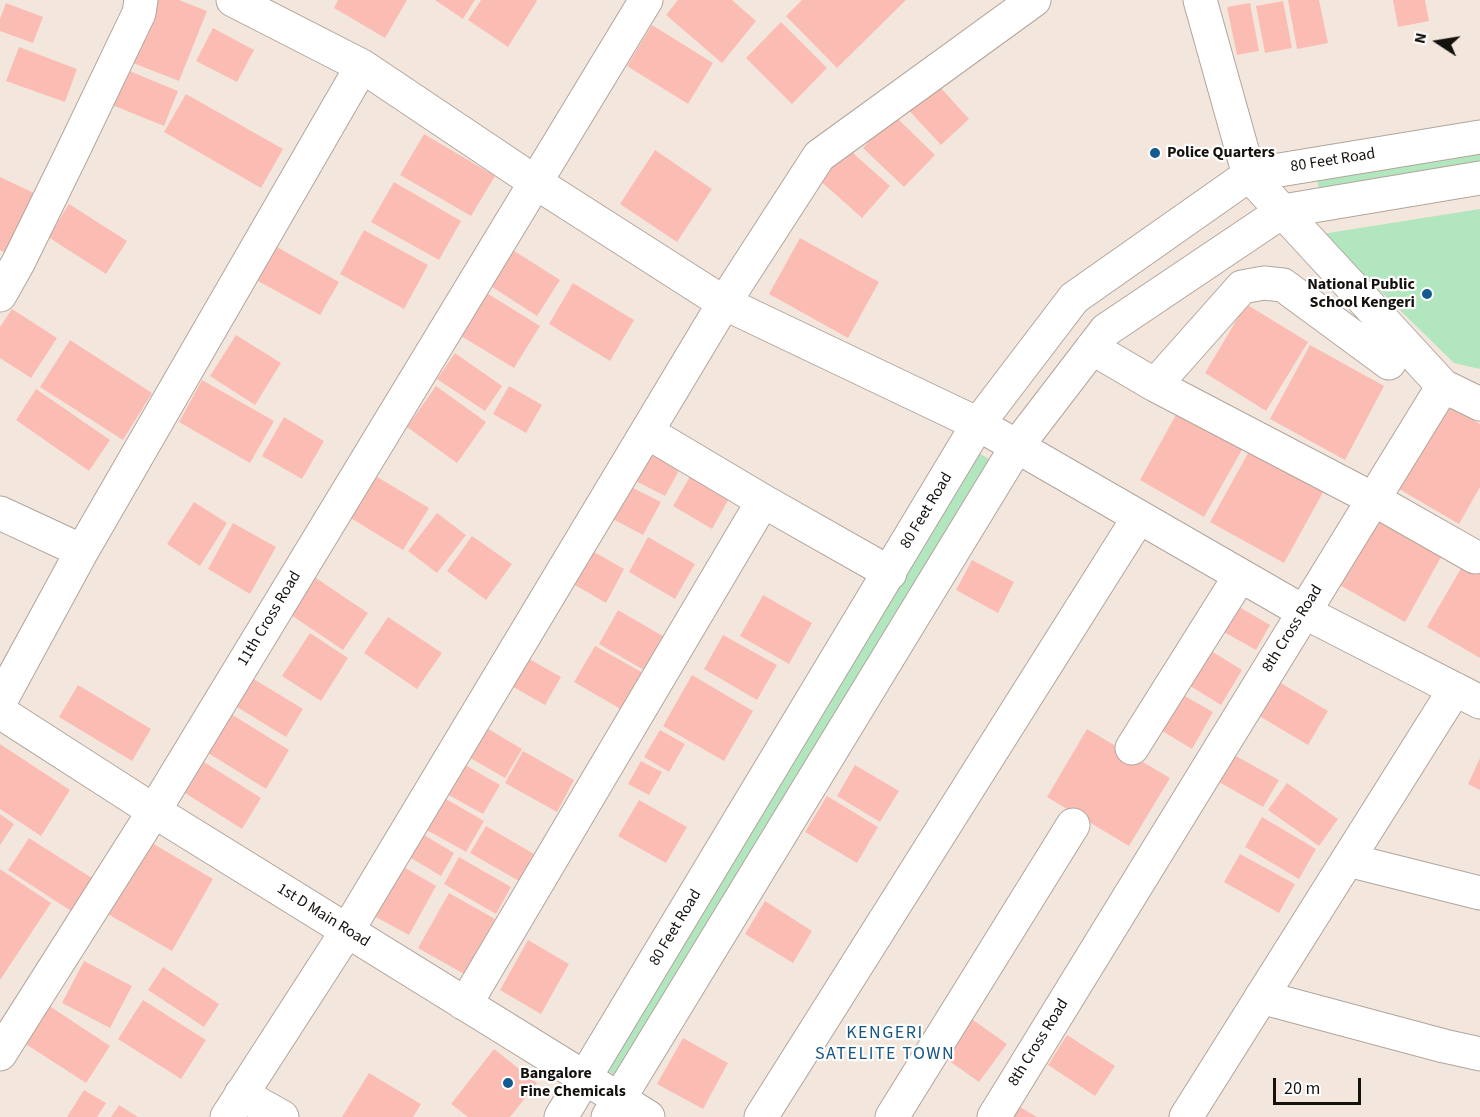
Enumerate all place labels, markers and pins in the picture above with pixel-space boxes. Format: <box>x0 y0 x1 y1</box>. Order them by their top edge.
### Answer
place label: Police Quarters <box>1167 143 1275 163</box>
marker: Police Quarters <box>1148 146 1162 160</box>
place label: National Public School Kengeri <box>1307 275 1415 313</box>
marker: National Public School Kengeri <box>1420 287 1434 301</box>
place label: Bangalore Fine Chemicals <box>520 1064 626 1102</box>
marker: Bangalore Fine Chemicals <box>501 1076 515 1090</box>

